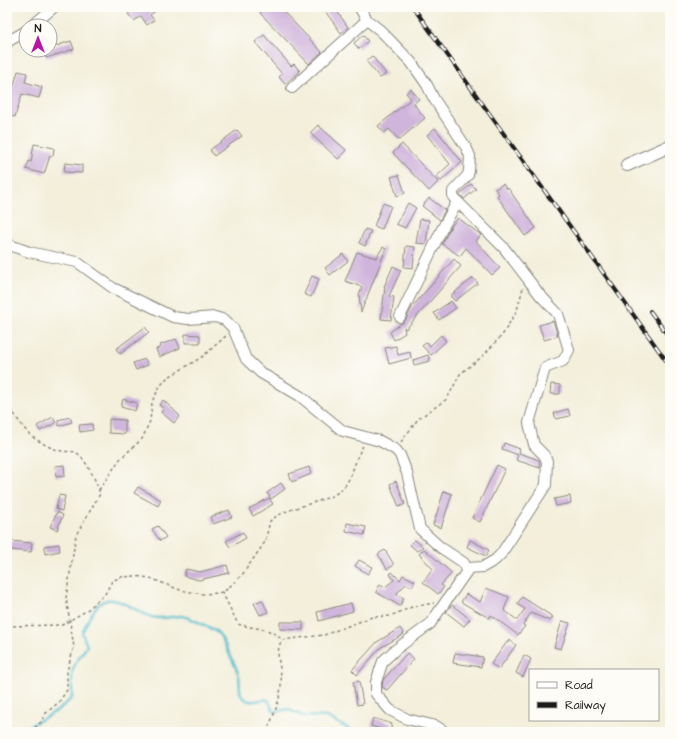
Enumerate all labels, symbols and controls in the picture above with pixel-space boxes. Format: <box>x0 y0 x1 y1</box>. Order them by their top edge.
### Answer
north arrow <box>18 18 58 58</box>
text: N <box>35 21 42 36</box>
legend <box>529 669 659 721</box>
text: Road <box>565 677 593 694</box>
text: Railway <box>565 697 606 715</box>

